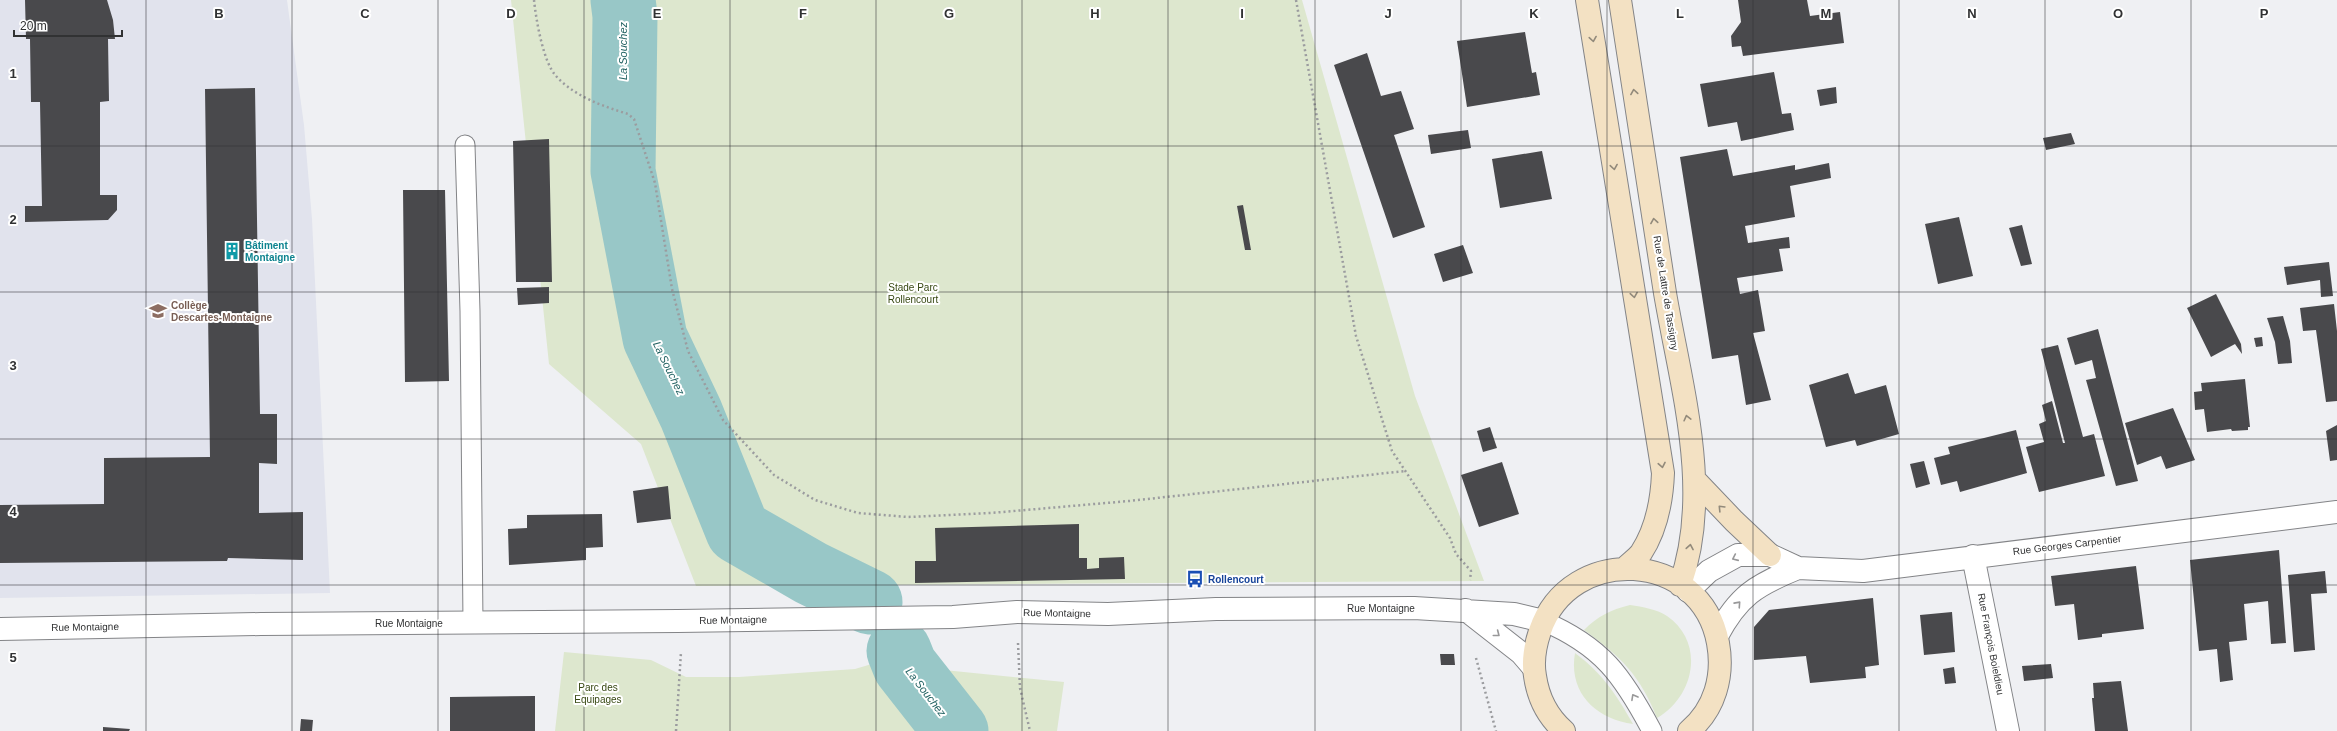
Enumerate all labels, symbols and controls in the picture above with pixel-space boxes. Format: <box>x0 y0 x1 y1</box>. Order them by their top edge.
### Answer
text: B <box>214 6 224 21</box>
text: C <box>360 6 370 21</box>
text: D <box>506 6 516 21</box>
text: E <box>653 6 662 21</box>
text: F <box>799 6 807 21</box>
text: G <box>944 6 954 21</box>
text: H <box>1090 6 1100 21</box>
text: I <box>1240 6 1244 21</box>
text: J <box>1384 6 1392 21</box>
text: K <box>1529 6 1539 21</box>
text: L <box>1676 6 1684 21</box>
text: M <box>1821 6 1831 21</box>
text: N <box>1967 6 1977 21</box>
text: O <box>2113 6 2123 21</box>
text: P <box>2260 6 2269 21</box>
scale bar <box>14 12 122 38</box>
text: 20 m <box>20 19 47 33</box>
water label: La Souchez <box>617 21 629 80</box>
one-way arrow <box>1588 35 1597 42</box>
text: 1 <box>9 66 17 81</box>
one-way arrow <box>1630 89 1639 95</box>
one-way arrow <box>1609 164 1618 170</box>
text: 2 <box>9 212 17 227</box>
one-way arrow <box>1650 218 1659 224</box>
street label: Rue de Lattre de Tassigny <box>1651 235 1681 351</box>
place label: Bâtiment Montaigne <box>245 240 295 263</box>
building icon: Bâtiment Montaigne <box>222 241 242 261</box>
park label: Stade Parc Rollencourt <box>888 282 939 305</box>
one-way arrow <box>1629 292 1638 298</box>
place label: Collège Descartes-Montaigne <box>171 300 273 323</box>
school or university icon: Collège Descartes-Montaigne <box>148 301 168 321</box>
water label: La Souchez <box>651 339 687 397</box>
text: 3 <box>9 358 17 373</box>
one-way arrow <box>1684 415 1692 421</box>
one-way arrow <box>1657 462 1666 468</box>
text: 4 <box>9 504 17 519</box>
one-way arrow <box>1719 505 1726 513</box>
street label: Rue Georges Carpentier <box>2012 533 2122 557</box>
one-way arrow <box>1685 544 1694 550</box>
one-way arrow <box>1731 553 1738 561</box>
bus stop icon: Rollencourt <box>1185 569 1205 589</box>
place label: Rollencourt <box>1208 574 1264 585</box>
street label: Rue François Boieldieu <box>1976 592 2006 696</box>
one-way arrow <box>1733 601 1741 609</box>
street label: Rue Montaigne <box>1347 603 1415 614</box>
street label: Rue Montaigne <box>1023 607 1091 619</box>
street label: Rue Montaigne <box>699 614 767 626</box>
street label: Rue Montaigne <box>375 618 443 629</box>
street label: Rue Montaigne <box>51 621 119 633</box>
one-way arrow <box>1493 629 1500 636</box>
text: 5 <box>9 650 17 665</box>
water label: La Souchez <box>903 665 949 719</box>
park label: Parc des Equipages <box>574 682 622 705</box>
one-way arrow <box>1631 694 1639 701</box>

